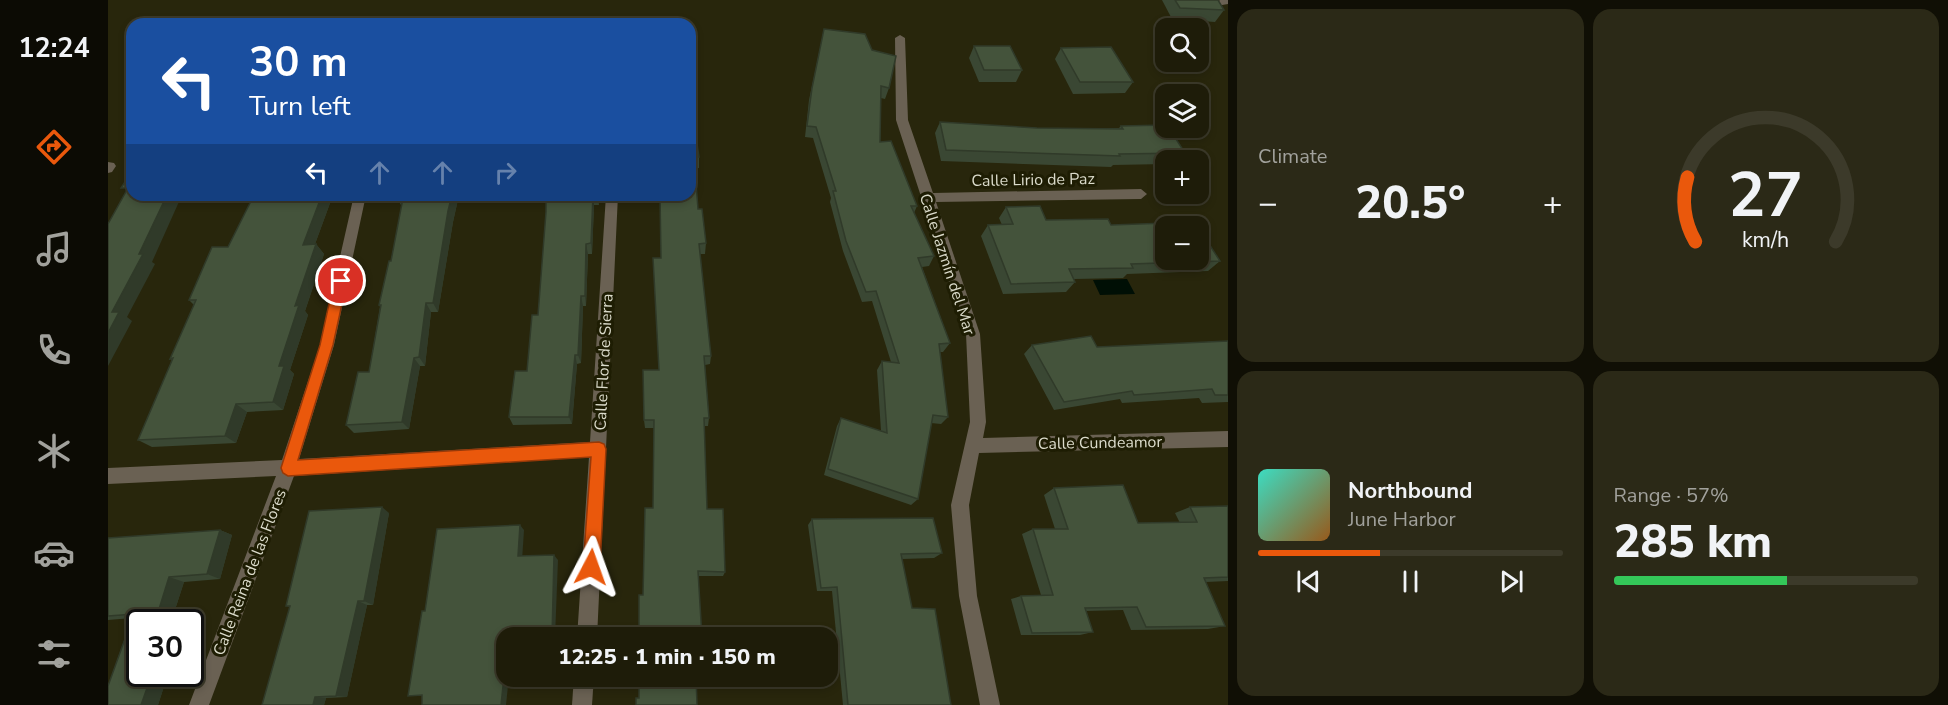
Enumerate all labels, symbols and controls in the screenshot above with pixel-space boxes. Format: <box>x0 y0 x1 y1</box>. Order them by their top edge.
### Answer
map controls <box>1155 18 1209 270</box>
button: search <box>1155 18 1209 72</box>
text: 12:24 <box>18 30 90 67</box>
text: 30 m <box>249 34 348 91</box>
icon: left <box>150 42 228 120</box>
button: layers <box>1155 84 1209 138</box>
text: Turn left <box>249 88 350 125</box>
icon: directions <box>33 126 75 168</box>
text: Climate <box>1258 143 1327 170</box>
button: + <box>1155 150 1209 204</box>
text: 27 <box>1728 153 1803 238</box>
icon: left <box>300 156 333 189</box>
icon: ahead <box>363 156 396 189</box>
icon: ahead <box>426 156 459 189</box>
icon: right <box>489 156 522 189</box>
street label: Calle Lirio de Paz <box>971 168 1095 192</box>
text: 20.5° <box>1355 173 1465 234</box>
text: − <box>1258 181 1278 226</box>
text: + <box>1543 181 1562 226</box>
street label: Calle Jazmín del Mar <box>914 191 980 338</box>
button: − <box>1155 216 1209 270</box>
text: km/h <box>1742 226 1789 256</box>
icon: music <box>33 228 75 270</box>
pin <box>315 255 366 306</box>
icon: arrive <box>324 264 357 297</box>
street label: Calle Flor de Sierra <box>589 293 619 431</box>
icon: phone <box>33 329 75 371</box>
icon: climate <box>33 430 75 472</box>
street label: Calle Cundeamor <box>1038 431 1163 455</box>
text: Northbound <box>1348 476 1472 506</box>
text: Range · 57% <box>1614 482 1729 509</box>
street label: Calle Reina de las Flores <box>208 486 292 659</box>
text: June Harbor <box>1348 506 1456 533</box>
text: 285 km <box>1614 512 1772 573</box>
icon: car <box>33 532 75 574</box>
position arrow <box>559 535 623 599</box>
icon: previous <box>1292 565 1325 598</box>
icon: pause <box>1394 565 1427 598</box>
icon: next <box>1495 565 1528 598</box>
speed limit sign: 30 <box>126 609 204 687</box>
icon: filters <box>33 633 75 675</box>
text: 12:25 · 1 min · 150 m <box>558 642 776 672</box>

